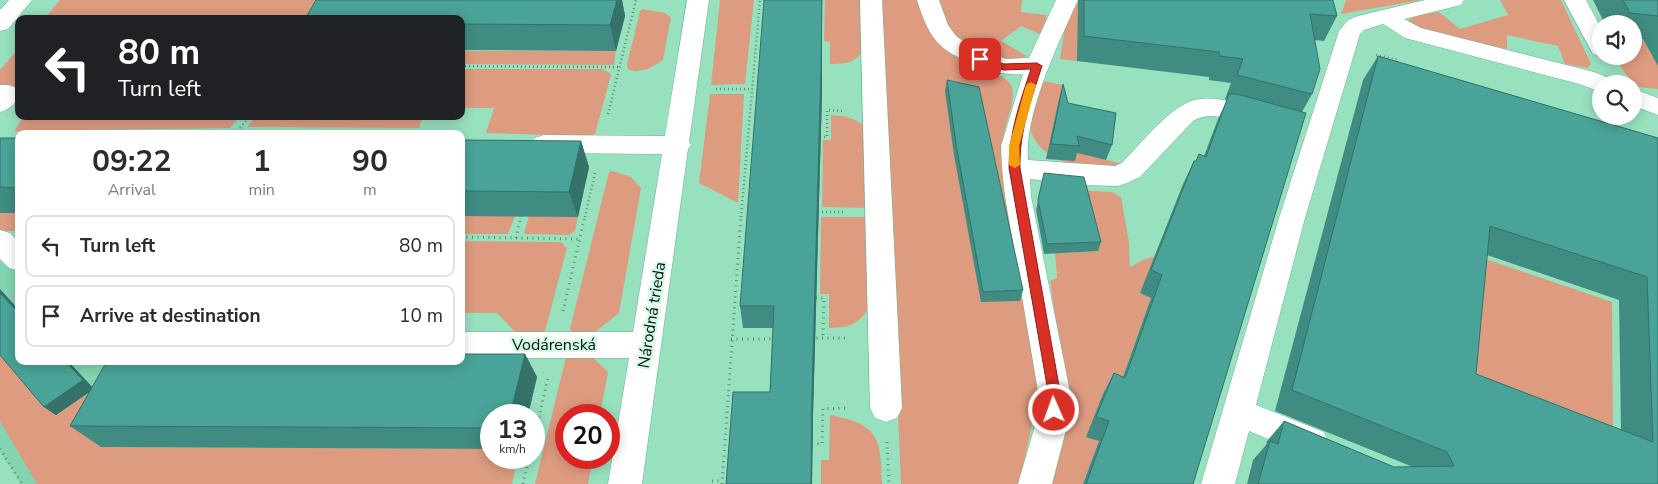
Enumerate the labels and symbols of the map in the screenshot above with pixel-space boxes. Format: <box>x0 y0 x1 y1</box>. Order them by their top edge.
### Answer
pin <box>959 38 1001 80</box>
street label: Národná trieda <box>633 260 671 370</box>
street label: Vodárenská <box>511 334 596 356</box>
position arrow <box>1027 383 1079 435</box>
speed limit sign: 20 <box>555 404 620 469</box>

